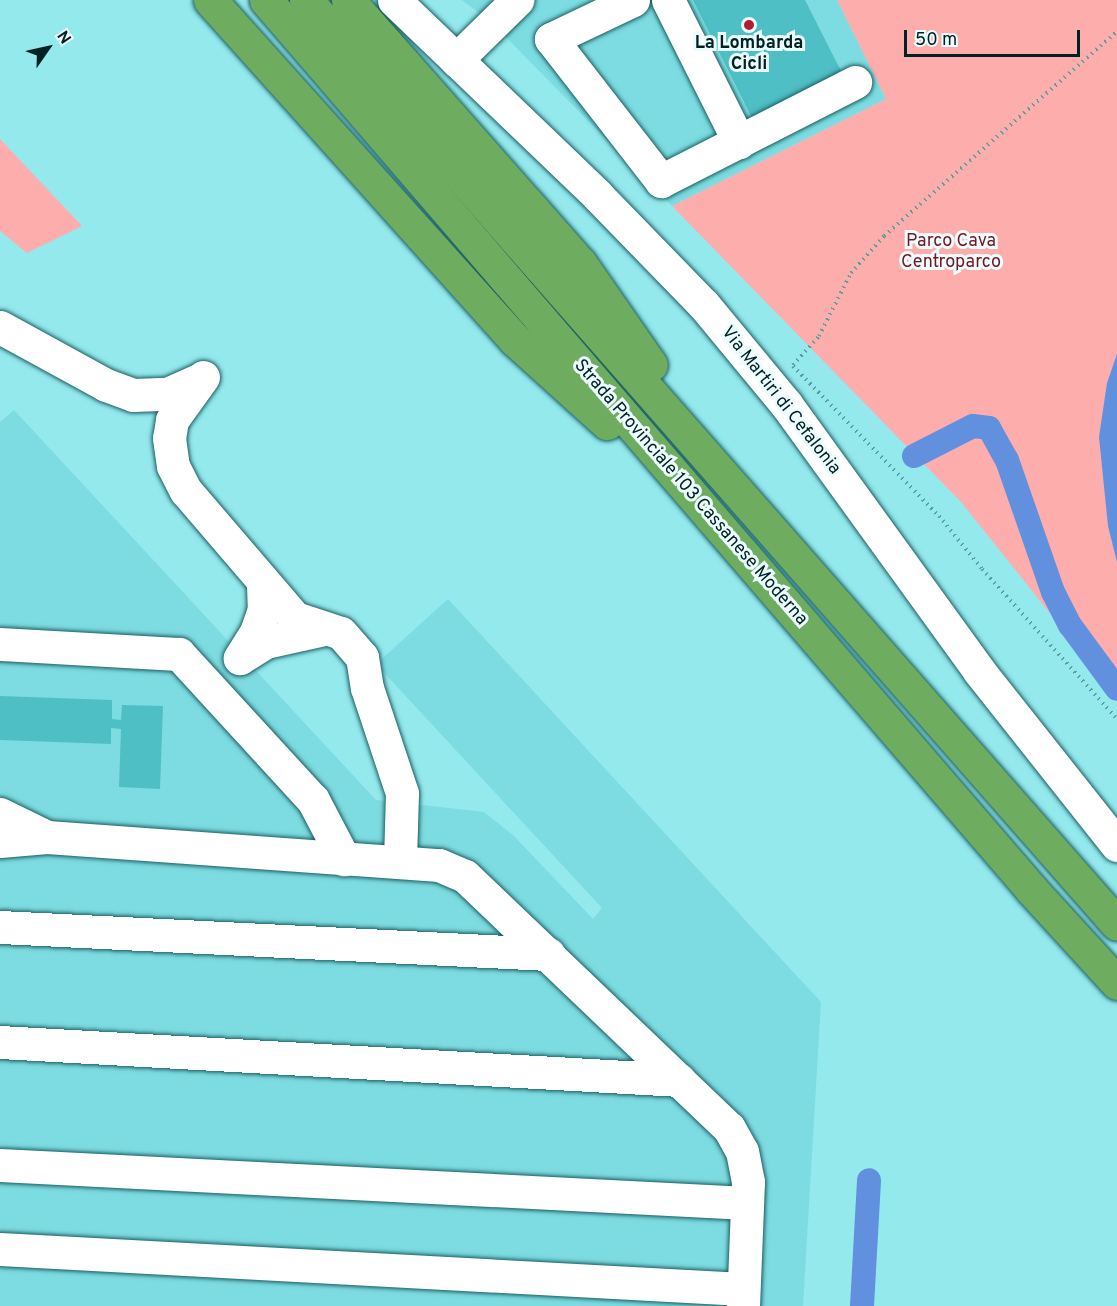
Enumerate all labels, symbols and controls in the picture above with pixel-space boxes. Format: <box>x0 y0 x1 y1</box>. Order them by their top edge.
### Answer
north arrow <box>18 18 78 78</box>
marker: La Lombarda Cicli <box>742 18 756 32</box>
scale bar <box>907 18 1082 56</box>
text: N <box>51 28 74 48</box>
text: 50 m <box>915 29 957 52</box>
place label: La Lombarda Cicli <box>695 34 803 76</box>
park label: Parco Cava Centroparco <box>901 232 1001 274</box>
street label: Via Martiri di Cefalonia <box>716 323 844 479</box>
street label: Strada Provinciale 103 Cassanese Moderna <box>569 356 811 630</box>

